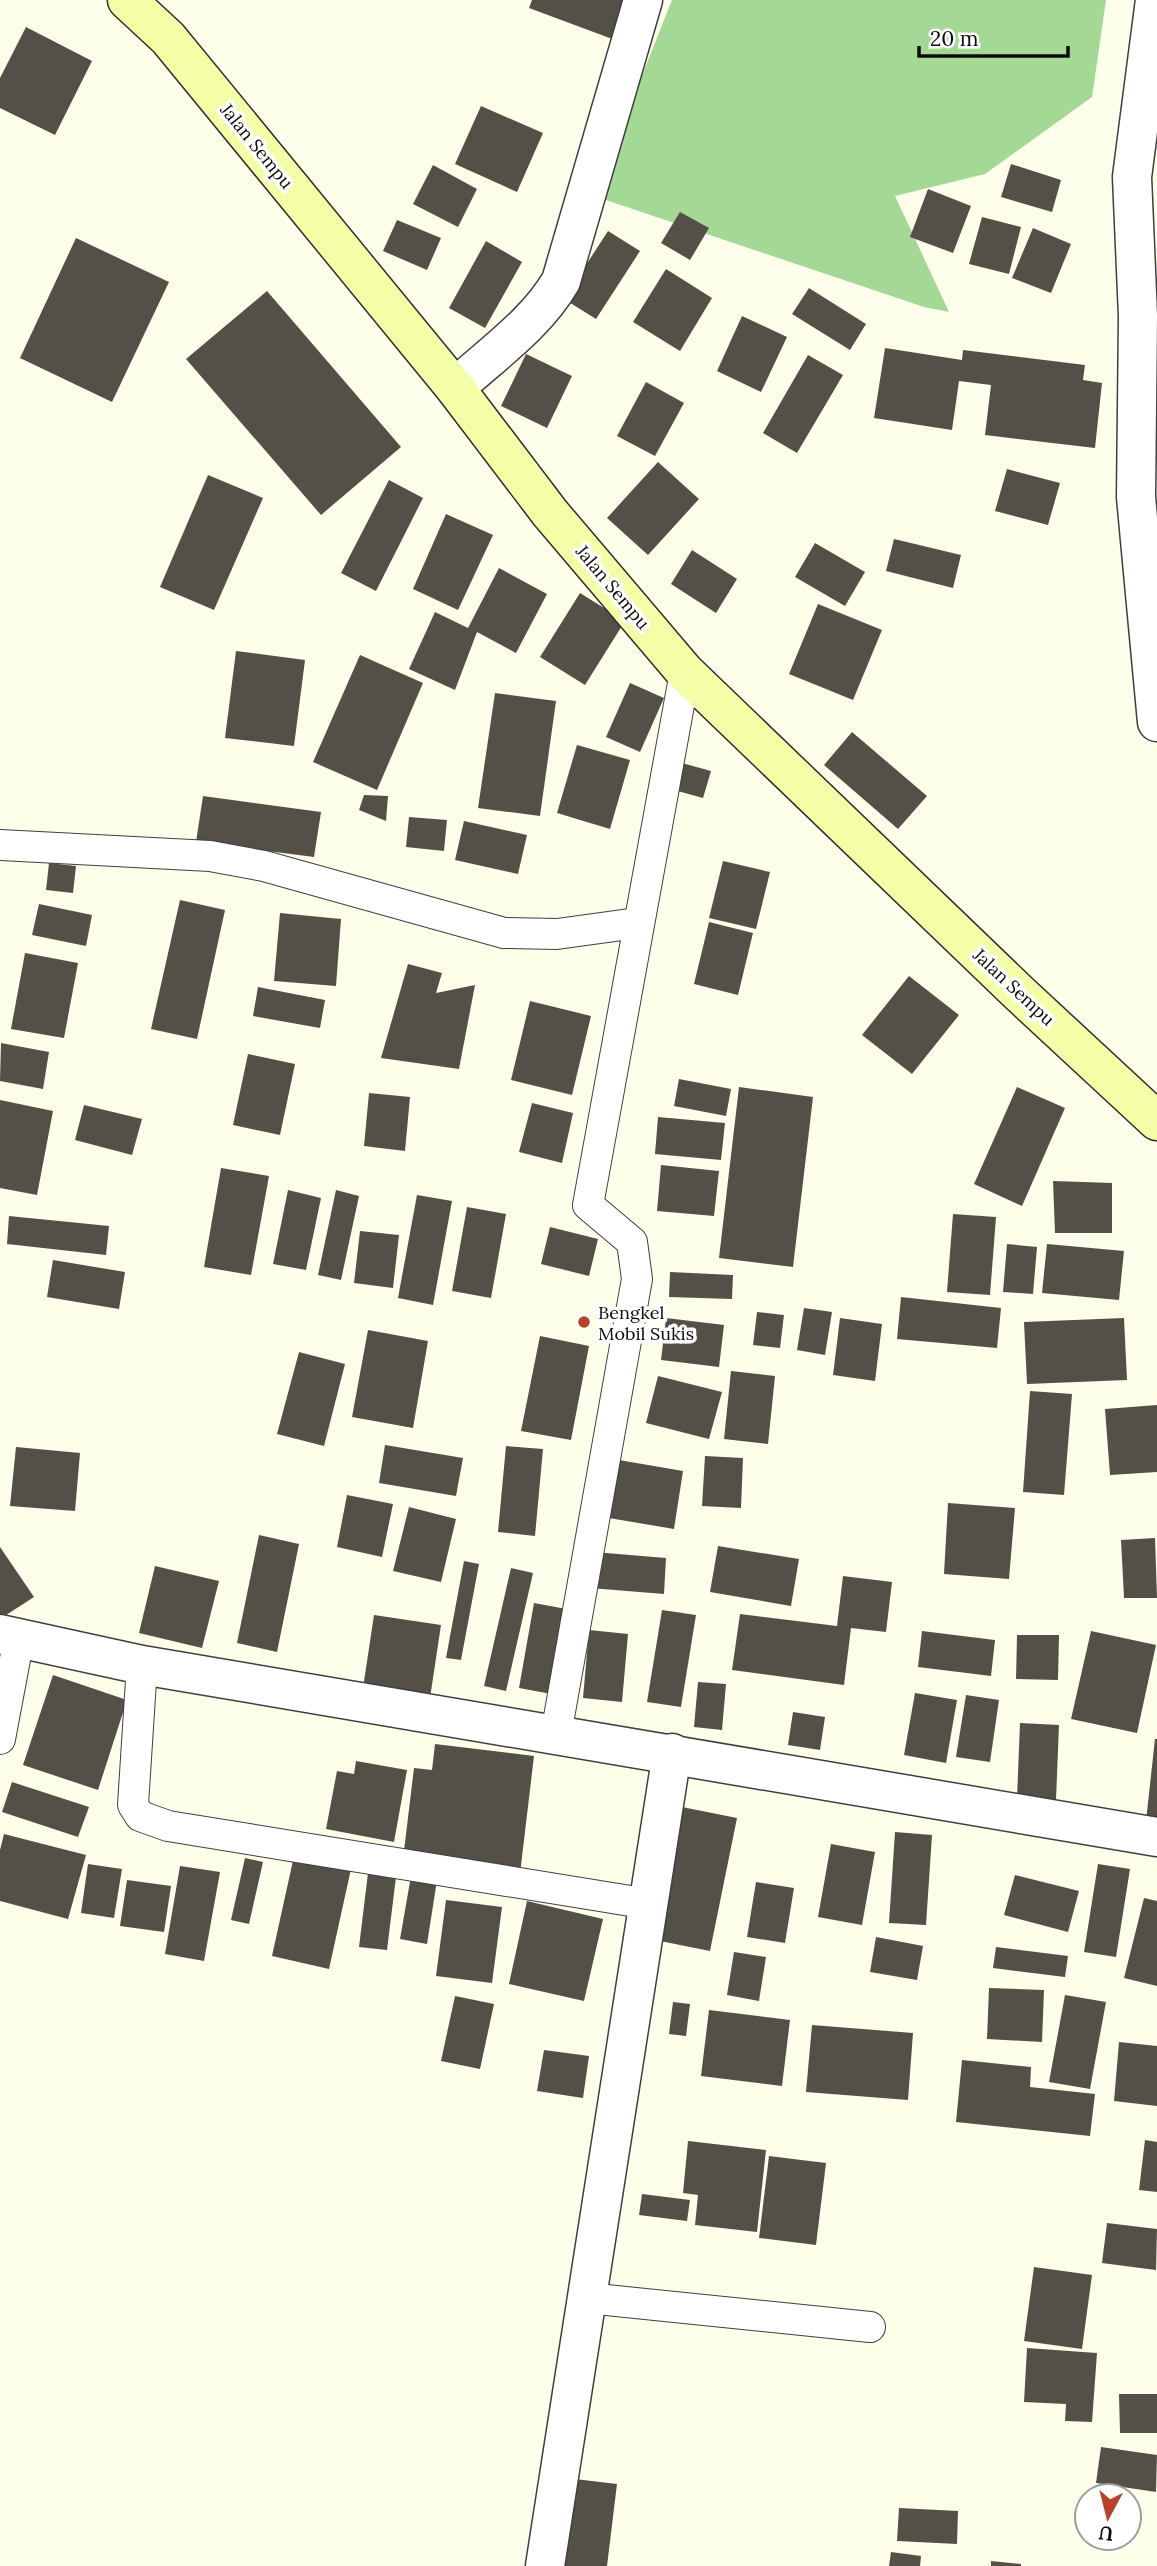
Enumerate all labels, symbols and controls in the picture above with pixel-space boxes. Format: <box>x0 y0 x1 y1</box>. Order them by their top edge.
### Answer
scale bar <box>919 14 1068 58</box>
text: 20 m <box>930 25 979 52</box>
street label: Jalan Sempu <box>215 98 299 194</box>
street label: Jalan Sempu <box>570 539 655 634</box>
street label: Jalan Sempu <box>968 943 1060 1031</box>
place label: Bengkel Mobil Sukis <box>598 1301 694 1345</box>
marker: Bengkel Mobil Sukis <box>576 1314 592 1330</box>
north arrow <box>1073 2482 1143 2552</box>
text: U <box>1097 2521 1115 2547</box>

